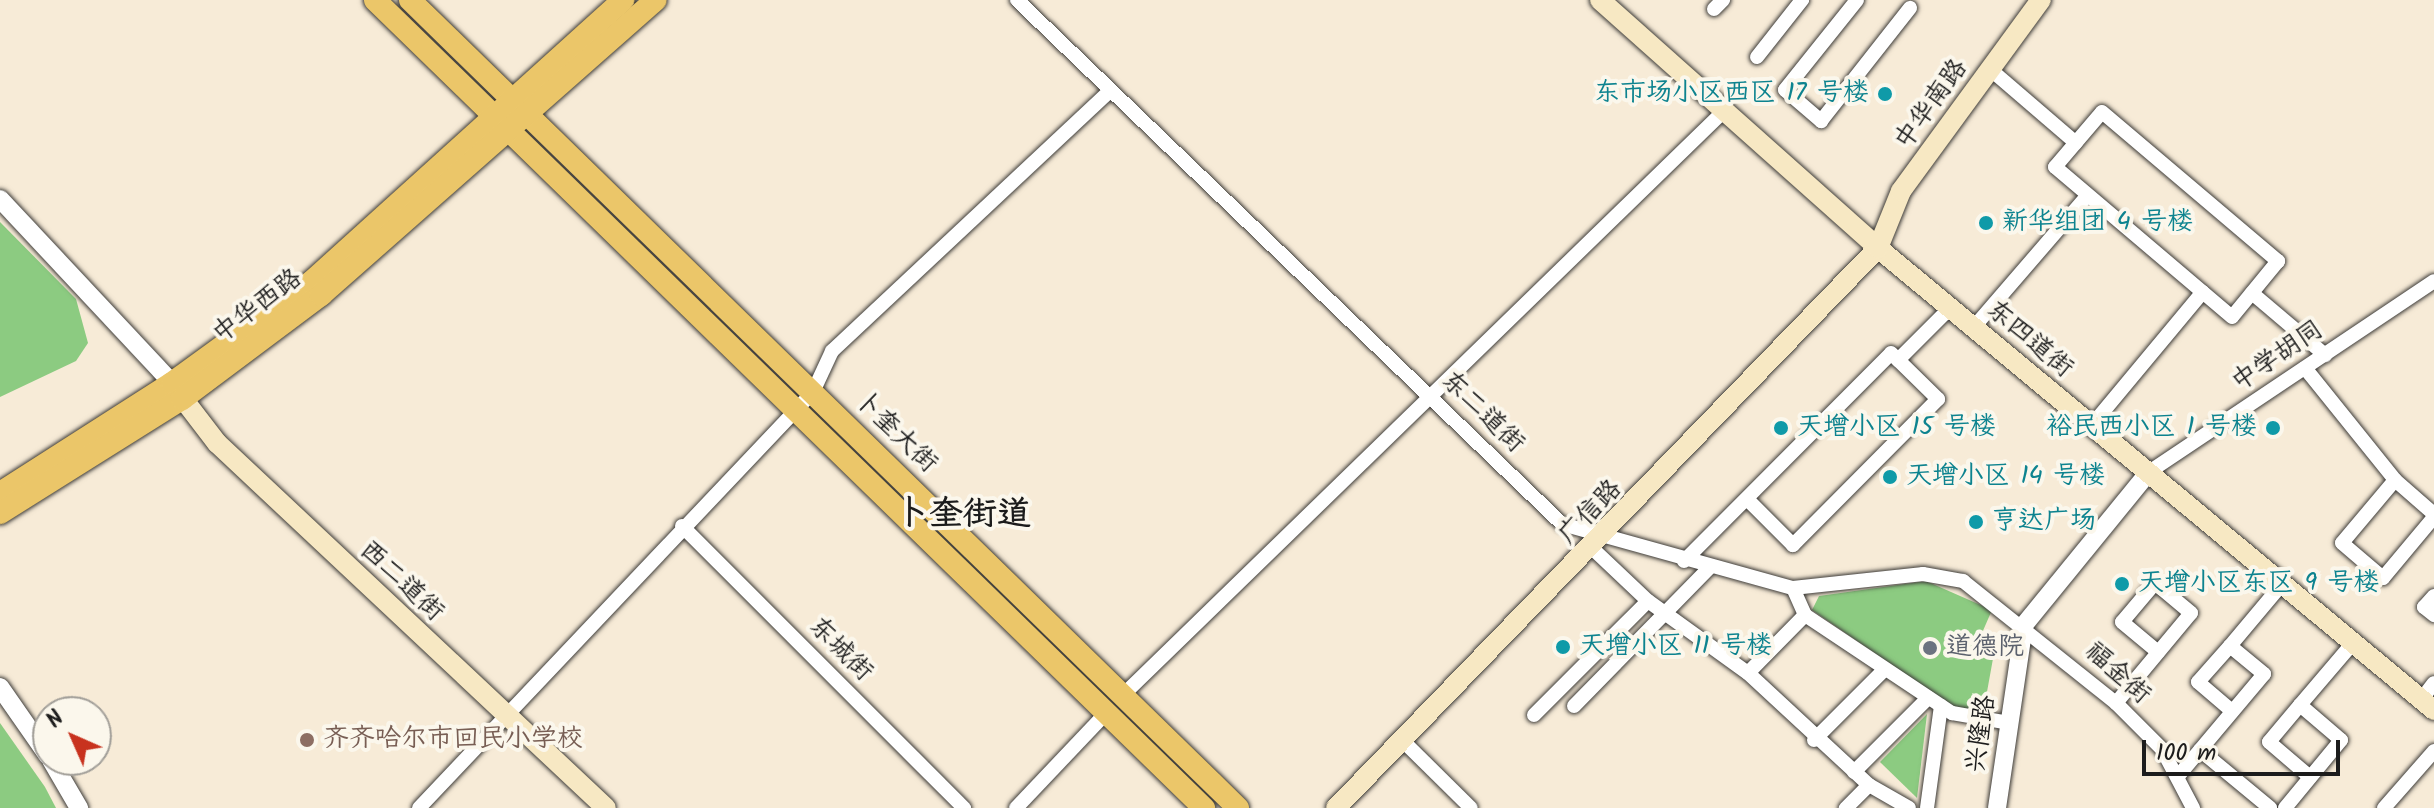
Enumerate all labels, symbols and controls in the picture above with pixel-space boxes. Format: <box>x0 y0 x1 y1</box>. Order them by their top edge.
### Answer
street label: 中华南路 <box>1889 54 1975 156</box>
place label: 东市场小区西区 17 号楼 <box>1594 78 1869 110</box>
marker: 东市场小区西区 17 号楼 <box>1876 85 1894 103</box>
place label: 新华组团 4 号楼 <box>2002 207 2193 239</box>
marker: 新华组团 4 号楼 <box>1977 214 1995 232</box>
street label: 中华西路 <box>207 263 309 351</box>
street label: 东四道街 <box>1979 295 2079 385</box>
street label: 中学胡同 <box>2226 315 2330 399</box>
street label: 东二道街 <box>1434 366 1530 460</box>
street label: 卜奎大街 <box>847 386 943 480</box>
place label: 天增小区 15 号楼 <box>1797 412 1996 444</box>
place label: 裕民西小区 1 号楼 <box>2046 412 2257 444</box>
marker: 天增小区 15 号楼 <box>1772 419 1790 437</box>
marker: 裕民西小区 1 号楼 <box>2264 419 2282 437</box>
place label: 天增小区 14 号楼 <box>1906 461 2105 493</box>
marker: 天增小区 14 号楼 <box>1881 468 1899 486</box>
street label: 广信路 <box>1553 474 1629 552</box>
district label: 卜奎街道 <box>895 496 1031 536</box>
place label: 亨达广场 <box>1992 506 2096 538</box>
marker: 亨达广场 <box>1967 513 1985 531</box>
street label: 西二道街 <box>352 535 450 629</box>
place label: 天增小区东区 9 号楼 <box>2138 568 2380 600</box>
marker: 天增小区东区 9 号楼 <box>2113 575 2131 593</box>
street label: 东城街 <box>801 611 879 689</box>
place label: 天增小区 11 号楼 <box>1579 631 1772 663</box>
place label: 道德院 <box>1946 632 2024 664</box>
street label: 福金街 <box>2078 636 2156 712</box>
marker: 天增小区 11 号楼 <box>1554 638 1572 656</box>
marker: 道德院 <box>1921 639 1939 657</box>
street label: 兴隆路 <box>1961 693 2003 775</box>
north arrow <box>32 696 112 776</box>
text: N <box>39 703 73 737</box>
place label: 齐齐哈尔市回民小学校 <box>323 724 583 756</box>
scale bar <box>2146 724 2344 774</box>
marker: 齐齐哈尔市回民小学校 <box>298 731 316 749</box>
text: 100 m <box>2156 734 2216 773</box>

